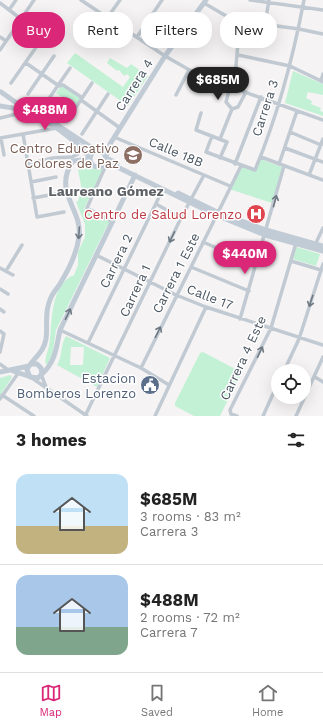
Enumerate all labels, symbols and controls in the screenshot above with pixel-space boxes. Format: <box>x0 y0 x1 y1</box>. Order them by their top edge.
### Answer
chip: Buy <box>12 12 65 48</box>
chip: Rent <box>73 12 133 48</box>
chip: Filters <box>141 12 212 48</box>
chip: New <box>220 12 277 48</box>
street label: Carrera 4 <box>112 56 156 114</box>
pin: $685M <box>190 67 246 101</box>
text: $685M <box>196 72 240 87</box>
street label: Carrera 3 <box>249 78 281 138</box>
pin: $488M <box>17 97 73 131</box>
text: $488M <box>23 102 67 117</box>
street label: Calle 18B <box>147 134 205 170</box>
place label: Centro Educativo Colores de Paz <box>10 141 119 171</box>
school or university icon: Centro Educativo Colores de Paz <box>122 144 144 166</box>
district label: Laureano Gómez <box>48 183 164 199</box>
one-way arrow <box>272 194 279 207</box>
hospital icon: Centro de Salud Lorenzo <box>245 203 267 225</box>
place label: Centro de Salud Lorenzo <box>84 207 242 222</box>
one-way arrow <box>75 226 82 239</box>
street label: Carrera 1 Este <box>149 230 203 316</box>
street label: Carrera 2 <box>96 231 136 291</box>
one-way arrow <box>168 231 175 243</box>
pin: $440M <box>217 241 273 275</box>
text: $440M <box>222 246 268 261</box>
street label: Carrera 1 <box>116 263 154 319</box>
street label: Calle 17 <box>185 281 235 313</box>
one-way arrow <box>307 295 314 308</box>
one-way arrow <box>65 308 72 320</box>
street label: Carrera 4 Este <box>217 313 269 403</box>
one-way arrow <box>155 327 162 339</box>
one-way arrow <box>257 346 264 358</box>
map controls <box>271 364 311 404</box>
button: locate <box>271 364 311 404</box>
place label: Estacion Bomberos Lorenzo <box>17 371 136 401</box>
public building icon: Estacion Bomberos Lorenzo <box>139 374 161 396</box>
icon: filters <box>285 429 307 451</box>
text: 3 homes <box>16 430 87 450</box>
text: $685M <box>140 489 197 509</box>
icon: home <box>48 490 96 538</box>
text: 3 rooms · 83 m² <box>140 509 241 524</box>
text: Carrera 3 <box>140 524 198 539</box>
text: $488M <box>140 590 199 610</box>
icon: home <box>48 591 96 639</box>
text: 2 rooms · 72 m² <box>140 610 240 625</box>
text: Carrera 7 <box>140 625 198 640</box>
tab: Map <box>40 682 62 719</box>
tab: Saved <box>141 682 173 719</box>
tab: Home <box>252 682 283 719</box>

